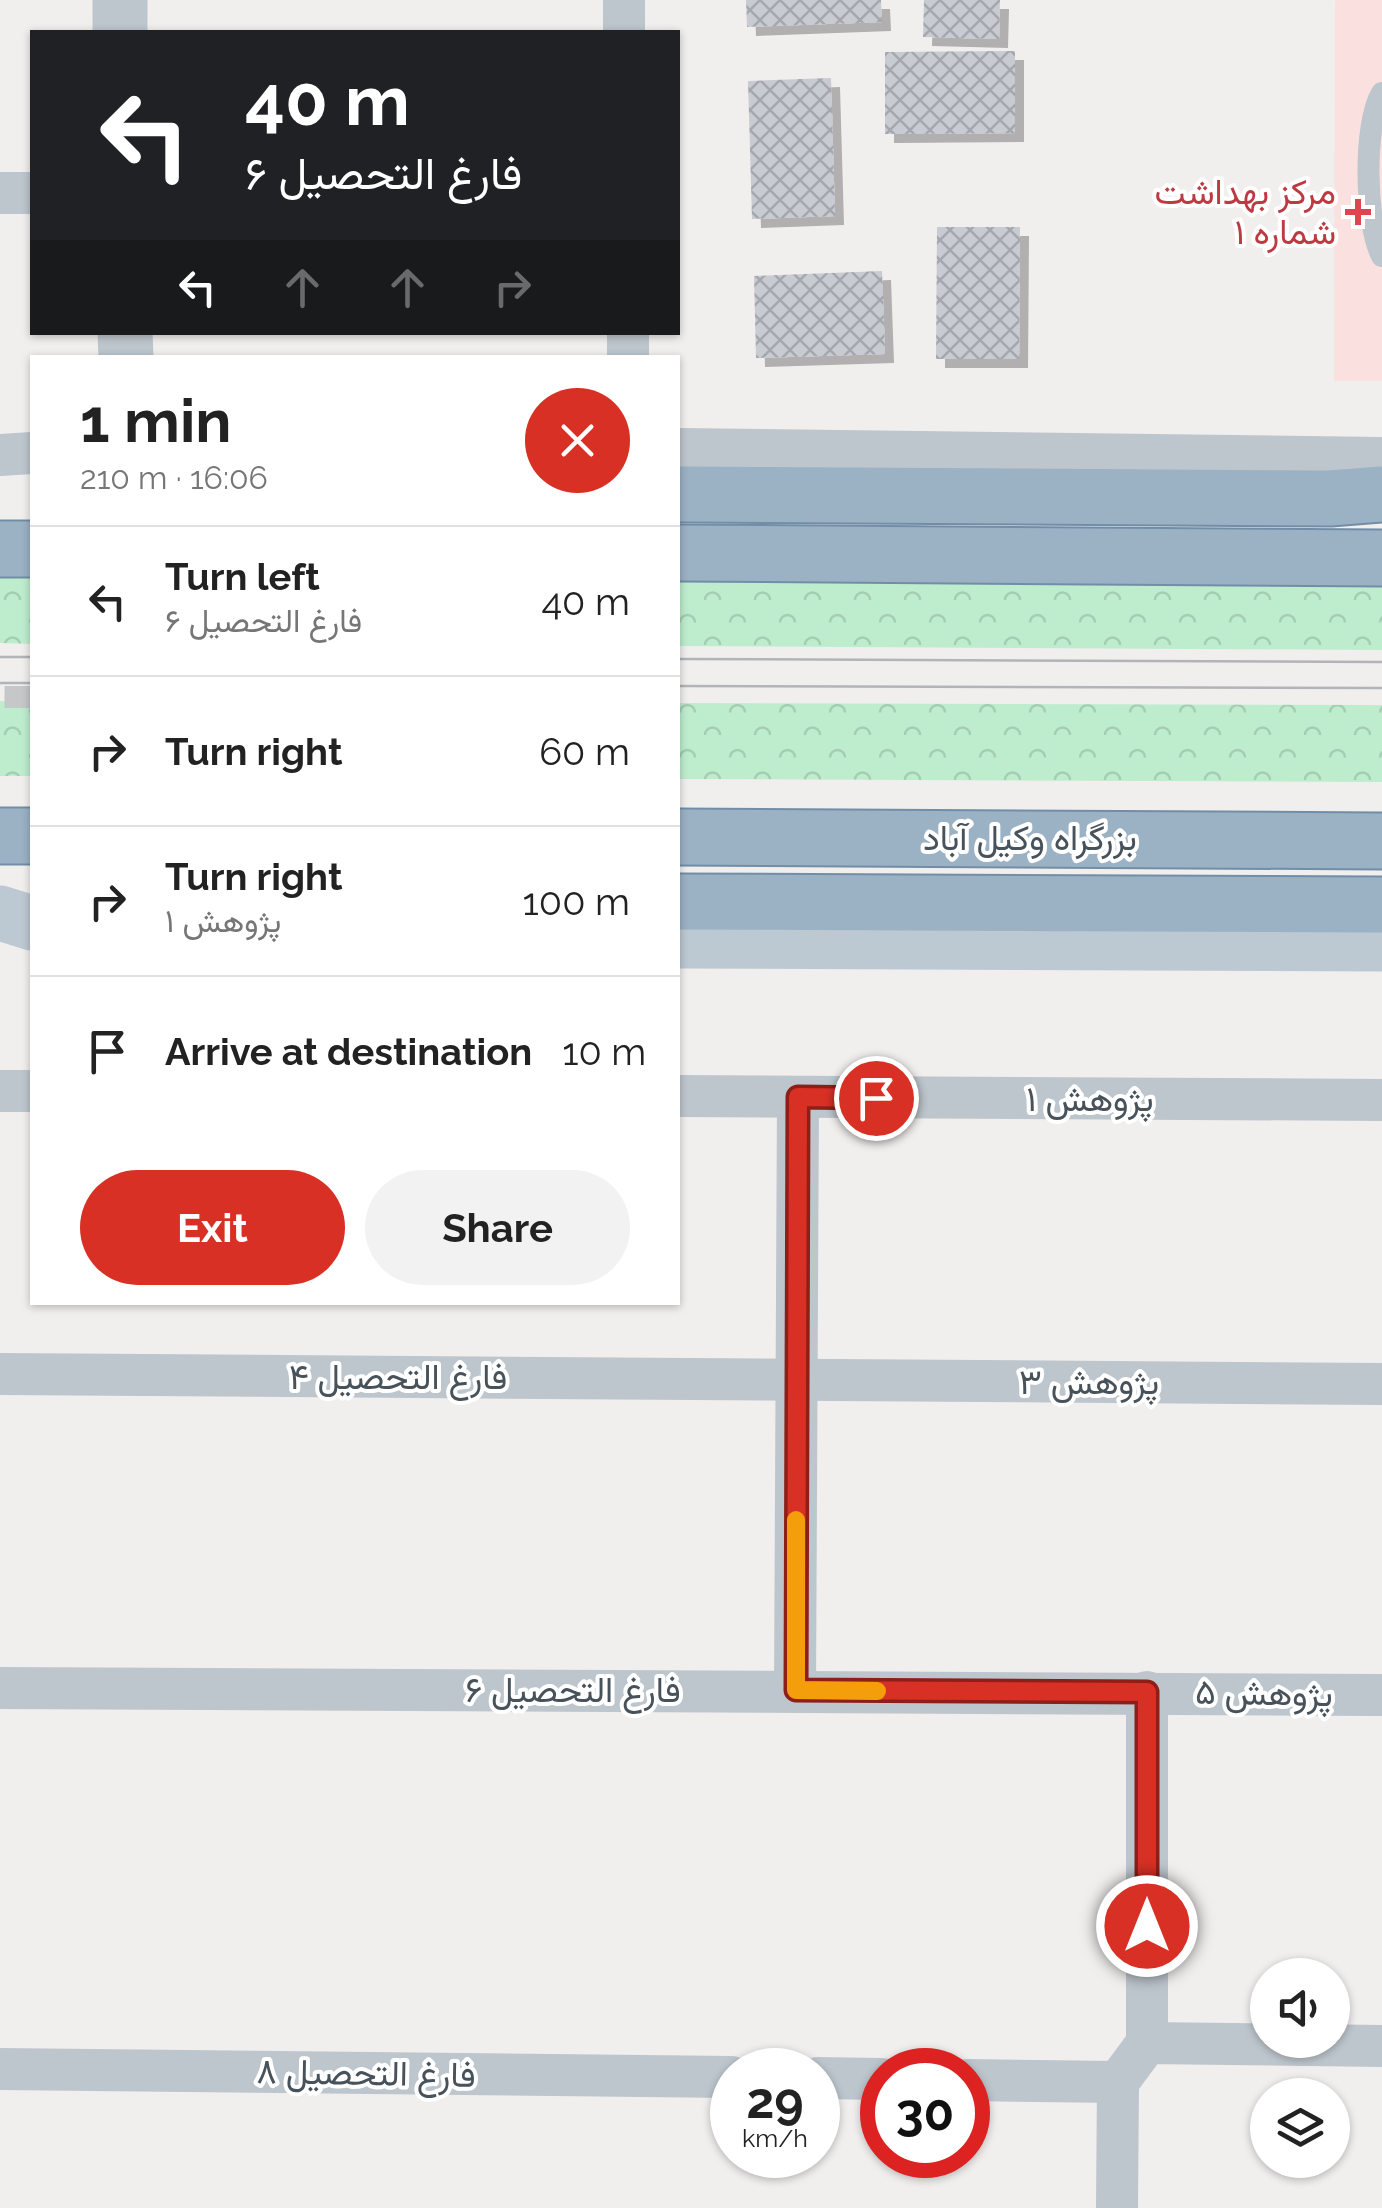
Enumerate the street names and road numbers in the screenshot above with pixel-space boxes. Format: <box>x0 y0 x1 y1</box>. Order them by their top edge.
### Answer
street label: بزرگراه وکیل آباد <box>923 817 1137 860</box>
street label: پژوهش ۱ <box>1026 1078 1154 1123</box>
street label: فارغ التحصیل ۴ <box>289 1356 507 1401</box>
street label: پژوهش ۳ <box>1019 1361 1159 1406</box>
street label: فارغ التحصیل ۶ <box>465 1669 681 1714</box>
street label: پژوهش ۵ <box>1195 1671 1333 1718</box>
street label: فارغ التحصیل ۸ <box>256 2050 476 2099</box>

